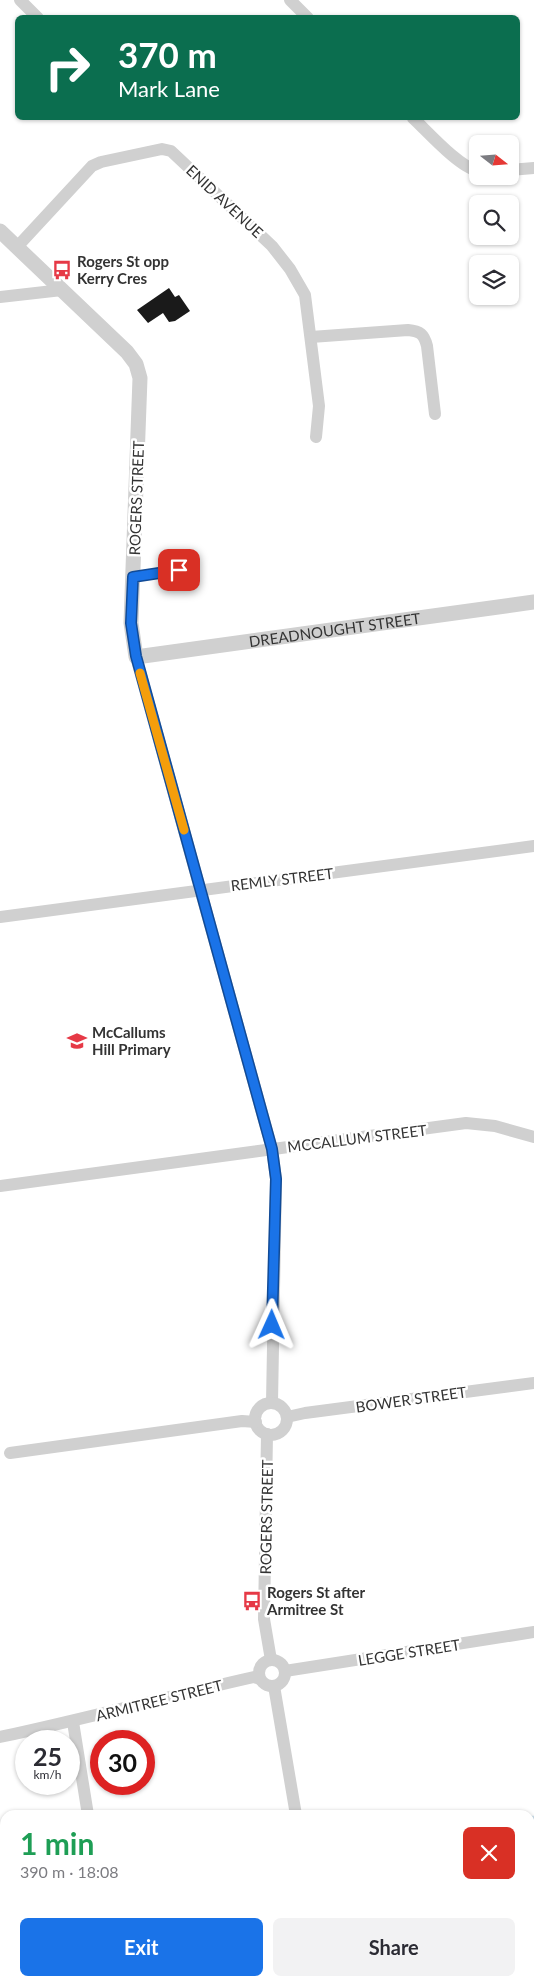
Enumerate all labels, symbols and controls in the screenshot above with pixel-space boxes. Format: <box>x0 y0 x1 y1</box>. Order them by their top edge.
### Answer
text: 370 m <box>118 33 217 75</box>
icon: right <box>35 35 100 100</box>
text: Mark Lane <box>118 75 220 102</box>
north arrow <box>469 135 519 185</box>
map controls <box>469 135 519 305</box>
street label: ENID AVENUE <box>183 161 267 241</box>
button: search <box>469 195 519 245</box>
place label: Rogers St opp Kerry Cres <box>77 252 169 287</box>
button: layers <box>469 255 519 305</box>
bus stop icon: Rogers St opp Kerry Cres <box>51 259 73 281</box>
street label: ROGERS STREET <box>125 440 147 556</box>
pin <box>158 549 200 591</box>
icon: arrive <box>165 556 193 584</box>
street label: DREADNOUGHT STREET <box>248 609 422 650</box>
street label: REMLY STREET <box>230 864 335 894</box>
place label: McCallums Hill Primary <box>92 1023 171 1058</box>
school or university icon: McCallums Hill Primary <box>66 1030 88 1052</box>
street label: MCCALLUM STREET <box>286 1121 428 1155</box>
position arrow <box>245 1298 297 1350</box>
street label: BOWER STREET <box>355 1382 468 1416</box>
street label: ROGERS STREET <box>256 1459 276 1575</box>
place label: Rogers St after Armitree St <box>266 1583 365 1618</box>
bus stop icon: Rogers St after Armitree St <box>241 1590 263 1612</box>
street label: LEGGE STREET <box>357 1635 461 1669</box>
street label: ARMITREE STREET <box>94 1676 224 1724</box>
speed limit sign: 30 <box>90 1730 155 1795</box>
text: 25 <box>33 1741 62 1771</box>
text: km/h <box>33 1767 62 1782</box>
text: 1 min <box>20 1825 94 1861</box>
button: close <box>463 1827 515 1879</box>
text: 390 m · 18:08 <box>20 1862 119 1881</box>
button: Exit <box>20 1918 263 1976</box>
button: Share <box>273 1918 515 1976</box>

